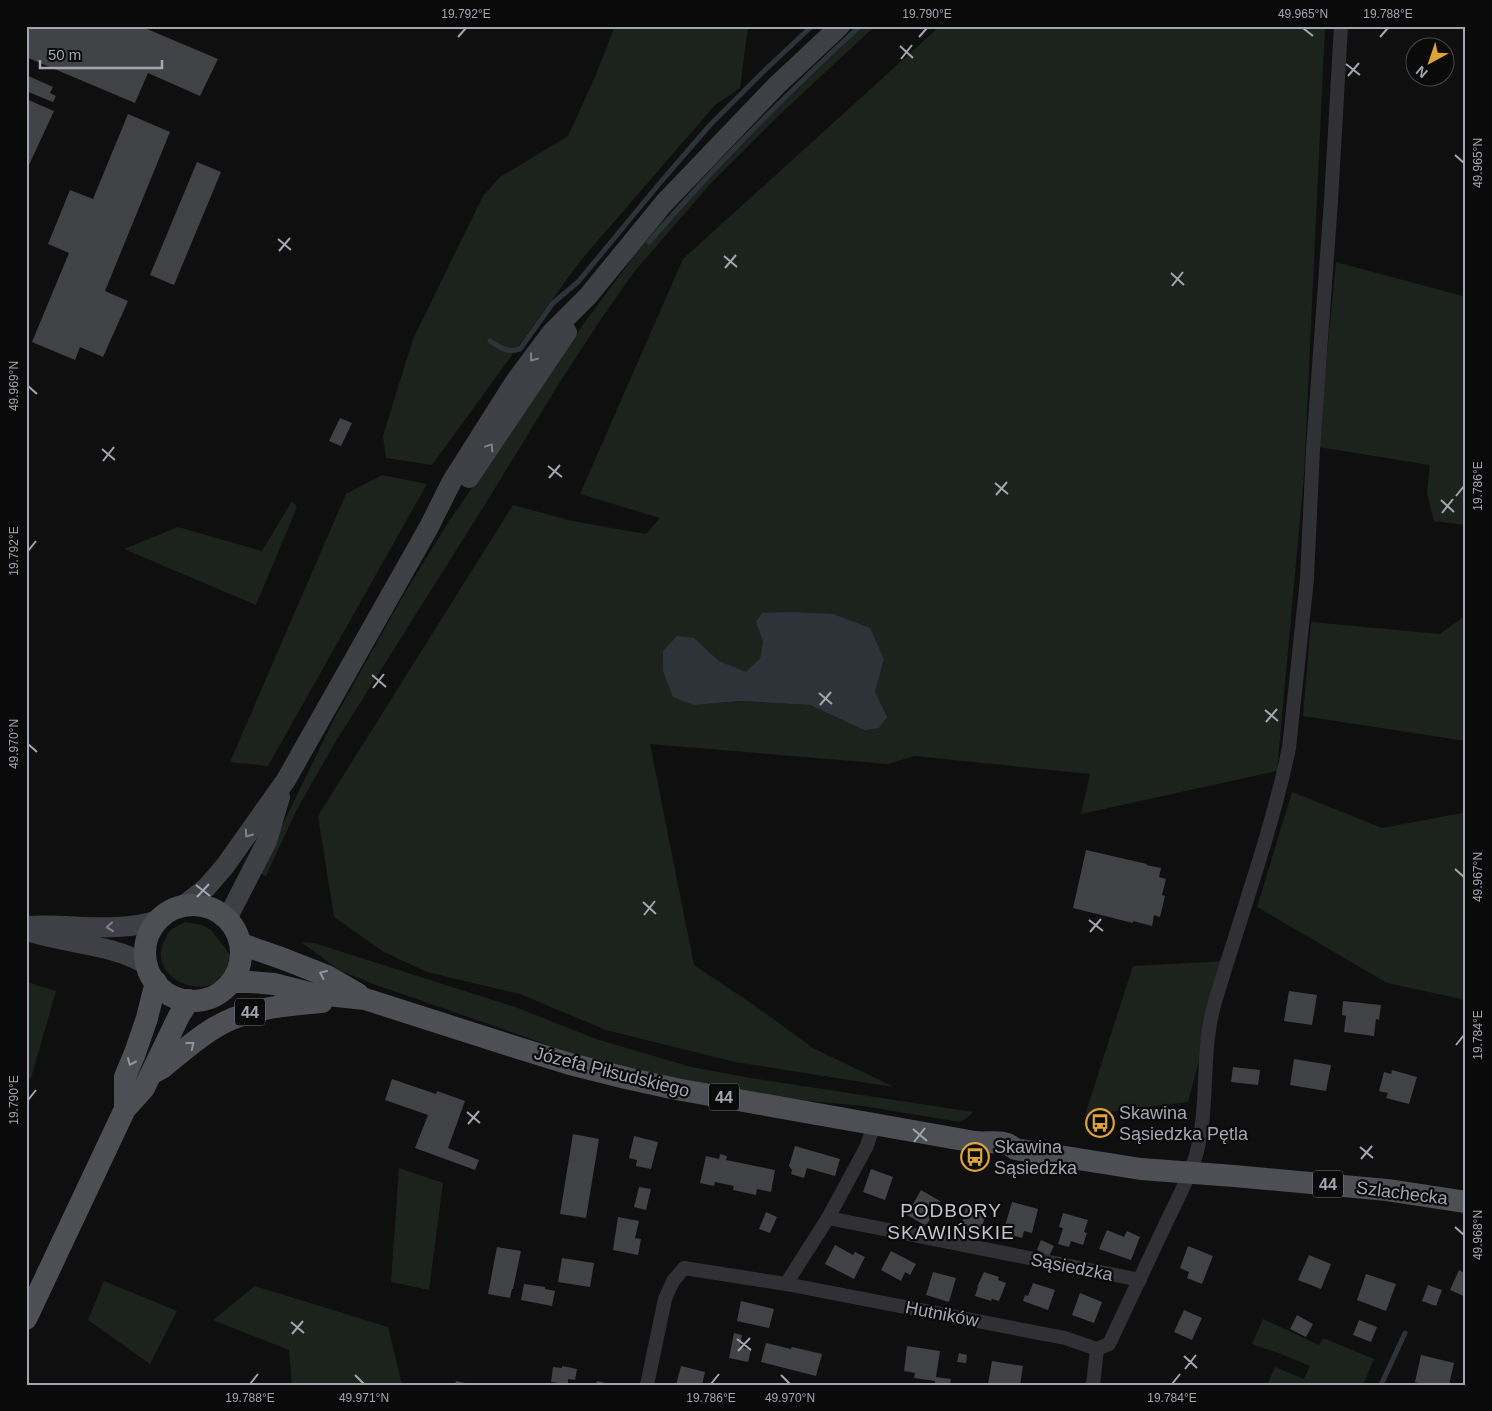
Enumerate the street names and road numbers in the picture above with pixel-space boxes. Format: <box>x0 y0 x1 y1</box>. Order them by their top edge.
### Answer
road number: 44 <box>235 999 265 1026</box>
street label: Józefa Piłsudskiego <box>532 1043 692 1101</box>
road number: 44 <box>709 1084 739 1110</box>
road number: 44 <box>1313 1170 1343 1198</box>
street label: Szlachecka <box>1355 1177 1450 1209</box>
street label: Sąsiedzka <box>1029 1249 1116 1285</box>
street label: Hutników <box>904 1297 981 1331</box>

